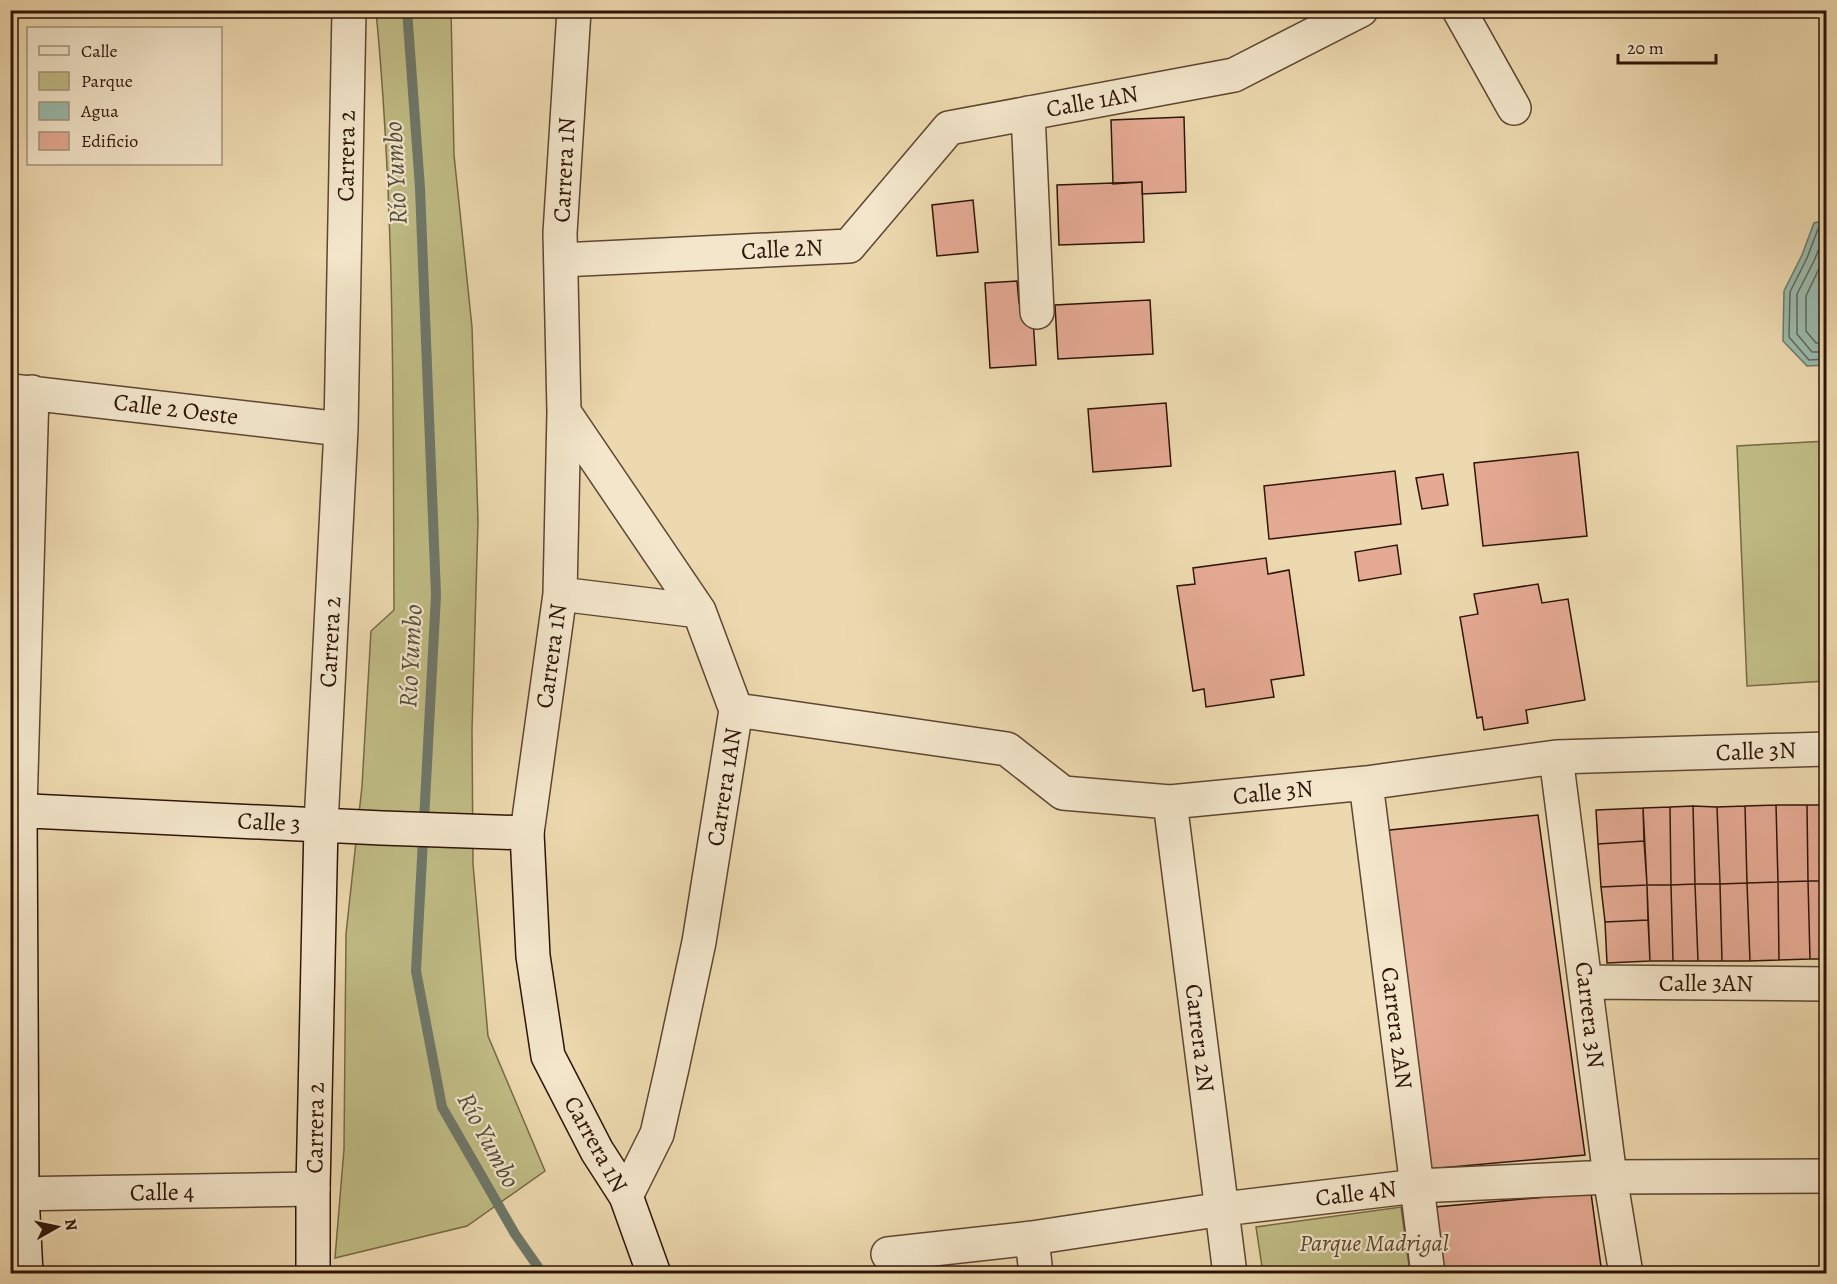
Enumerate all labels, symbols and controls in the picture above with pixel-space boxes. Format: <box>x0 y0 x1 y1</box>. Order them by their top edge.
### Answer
legend <box>27 27 222 165</box>
scale bar <box>1618 27 1716 65</box>
text: 20 m <box>1627 36 1664 60</box>
text: Calle <box>81 39 118 63</box>
text: Parque <box>81 69 133 93</box>
street label: Calle 1AN <box>1043 77 1141 125</box>
text: Agua <box>80 99 119 123</box>
street label: Carrera 2 <box>329 110 363 202</box>
street label: Carrera 1N <box>545 117 583 223</box>
water label: Río Yumbo <box>375 120 416 226</box>
text: Edificio <box>81 129 138 153</box>
street label: Calle 2N <box>740 231 824 267</box>
street label: Calle 2 Oeste <box>112 385 240 433</box>
street label: Carrera 2 <box>312 596 348 688</box>
street label: Carrera 1N <box>528 602 574 710</box>
water label: Río Yumbo <box>390 603 431 709</box>
street label: Carrera 1AN <box>699 725 749 849</box>
street label: Calle 3N <box>1715 734 1797 768</box>
street label: Calle 3N <box>1231 772 1315 812</box>
street label: Calle 3 <box>236 804 302 840</box>
street label: Carrera 3N <box>1568 960 1612 1070</box>
street label: Carrera 2AN <box>1374 965 1420 1091</box>
street label: Calle 3AN <box>1659 967 1753 999</box>
street label: Carrera 2N <box>1177 982 1223 1094</box>
street label: Carrera 2 <box>298 1082 332 1174</box>
water label: Río Yumbo <box>449 1086 528 1194</box>
street label: Carrera 1N <box>556 1090 636 1198</box>
street label: Calle 4N <box>1314 1172 1398 1214</box>
street label: Calle 4 <box>130 1175 195 1209</box>
north arrow <box>27 1197 87 1257</box>
text: N <box>59 1217 83 1233</box>
park label: Parque Madrigal <box>1299 1227 1449 1259</box>

